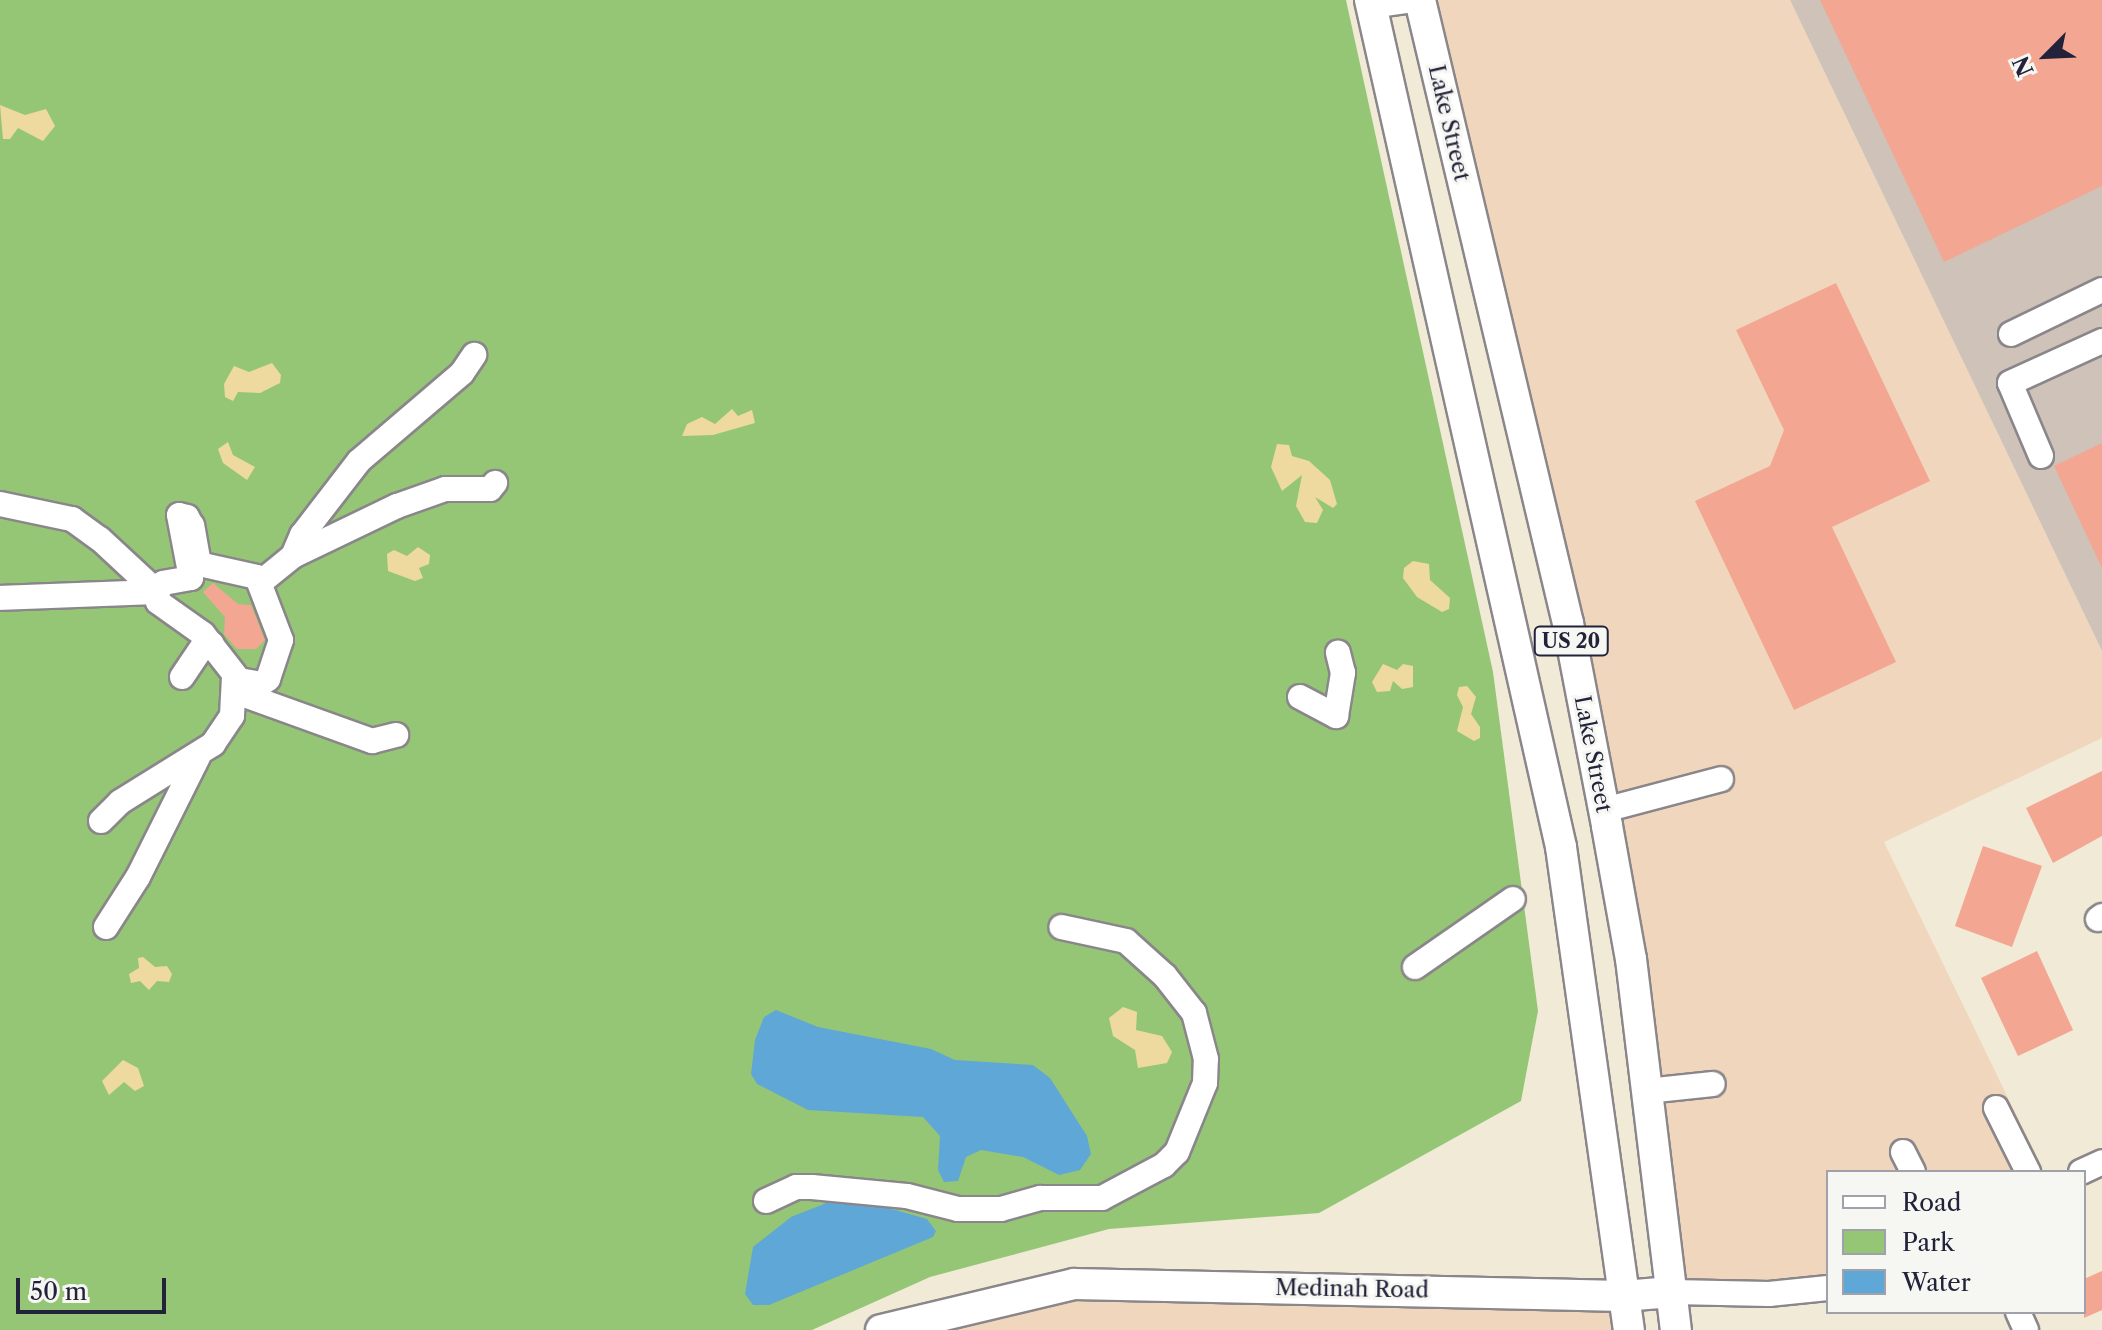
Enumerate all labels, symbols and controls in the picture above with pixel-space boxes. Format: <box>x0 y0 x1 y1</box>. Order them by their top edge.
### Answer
north arrow <box>2006 16 2086 96</box>
text: N <box>2007 52 2040 80</box>
street label: Lake Street <box>1423 62 1475 184</box>
road number: US 20 <box>1533 625 1609 657</box>
street label: Lake Street <box>1569 693 1617 815</box>
legend <box>1826 1170 2086 1314</box>
text: Road <box>1902 1188 1961 1217</box>
text: Park <box>1902 1228 1954 1257</box>
scale bar <box>20 1262 170 1312</box>
text: Water <box>1902 1268 1971 1297</box>
street label: Medinah Road <box>1275 1274 1429 1304</box>
text: 50 m <box>30 1277 87 1306</box>

